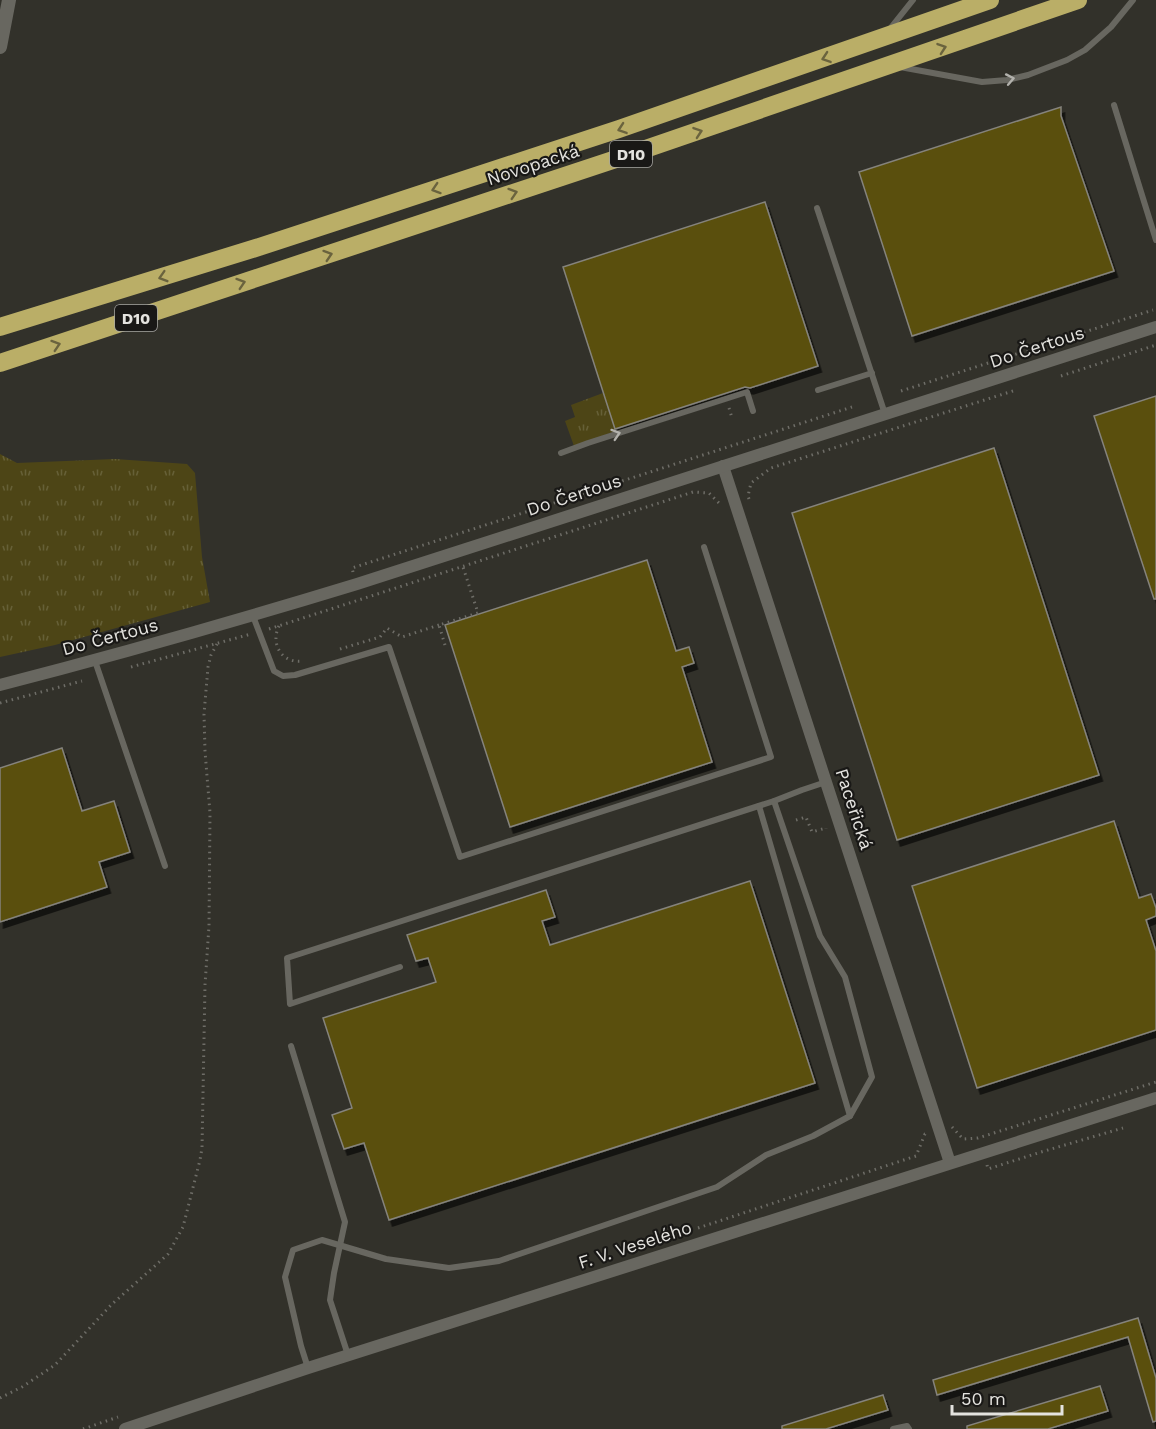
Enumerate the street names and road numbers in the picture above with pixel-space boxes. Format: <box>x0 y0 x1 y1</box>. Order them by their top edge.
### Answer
street label: Novopacká <box>484 140 582 189</box>
road number: D10 <box>610 141 652 167</box>
road number: D10 <box>115 305 157 331</box>
street label: Do Čertous <box>987 321 1087 372</box>
street label: Do Čertous <box>524 469 624 520</box>
street label: Do Čertous <box>60 614 160 659</box>
street label: Paceřická <box>832 766 877 852</box>
street label: F. V. Veselého <box>575 1216 694 1273</box>

